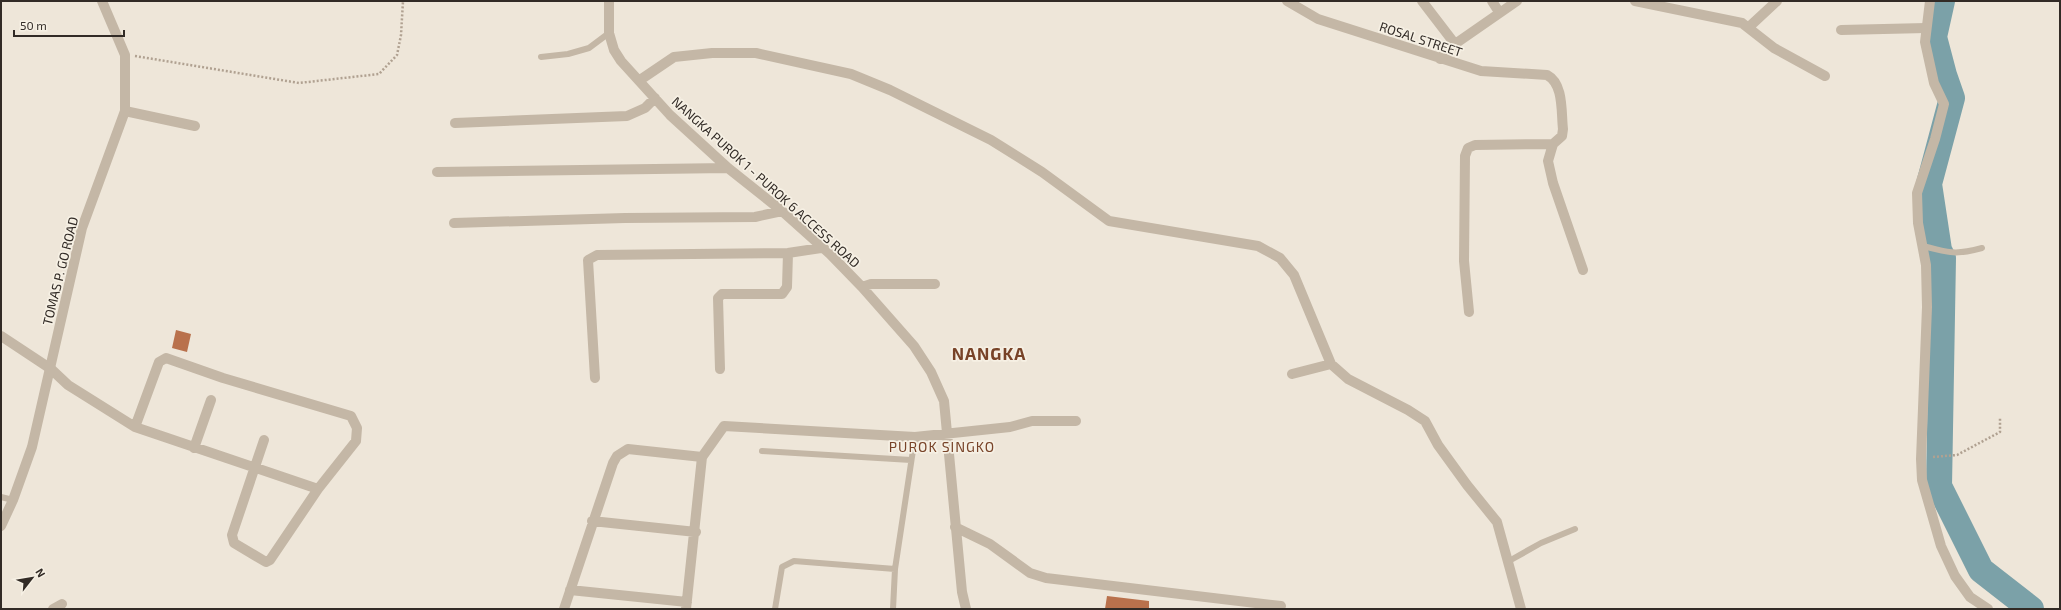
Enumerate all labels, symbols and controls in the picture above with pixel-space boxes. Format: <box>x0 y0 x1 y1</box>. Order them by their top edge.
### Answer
scale bar <box>14 12 124 38</box>
text: 50 m <box>20 18 47 32</box>
street label: ROSAL STREET <box>1377 18 1465 60</box>
street label: NANGKA PUROK 1 - PUROK 6 ACCESS ROAD <box>669 93 863 271</box>
street label: TOMAS P. GO ROAD <box>39 215 81 327</box>
district label: NANGKA <box>952 343 1026 363</box>
district label: PUROK SINGKO <box>889 438 995 455</box>
north arrow <box>12 558 52 598</box>
text: N <box>33 566 49 579</box>

